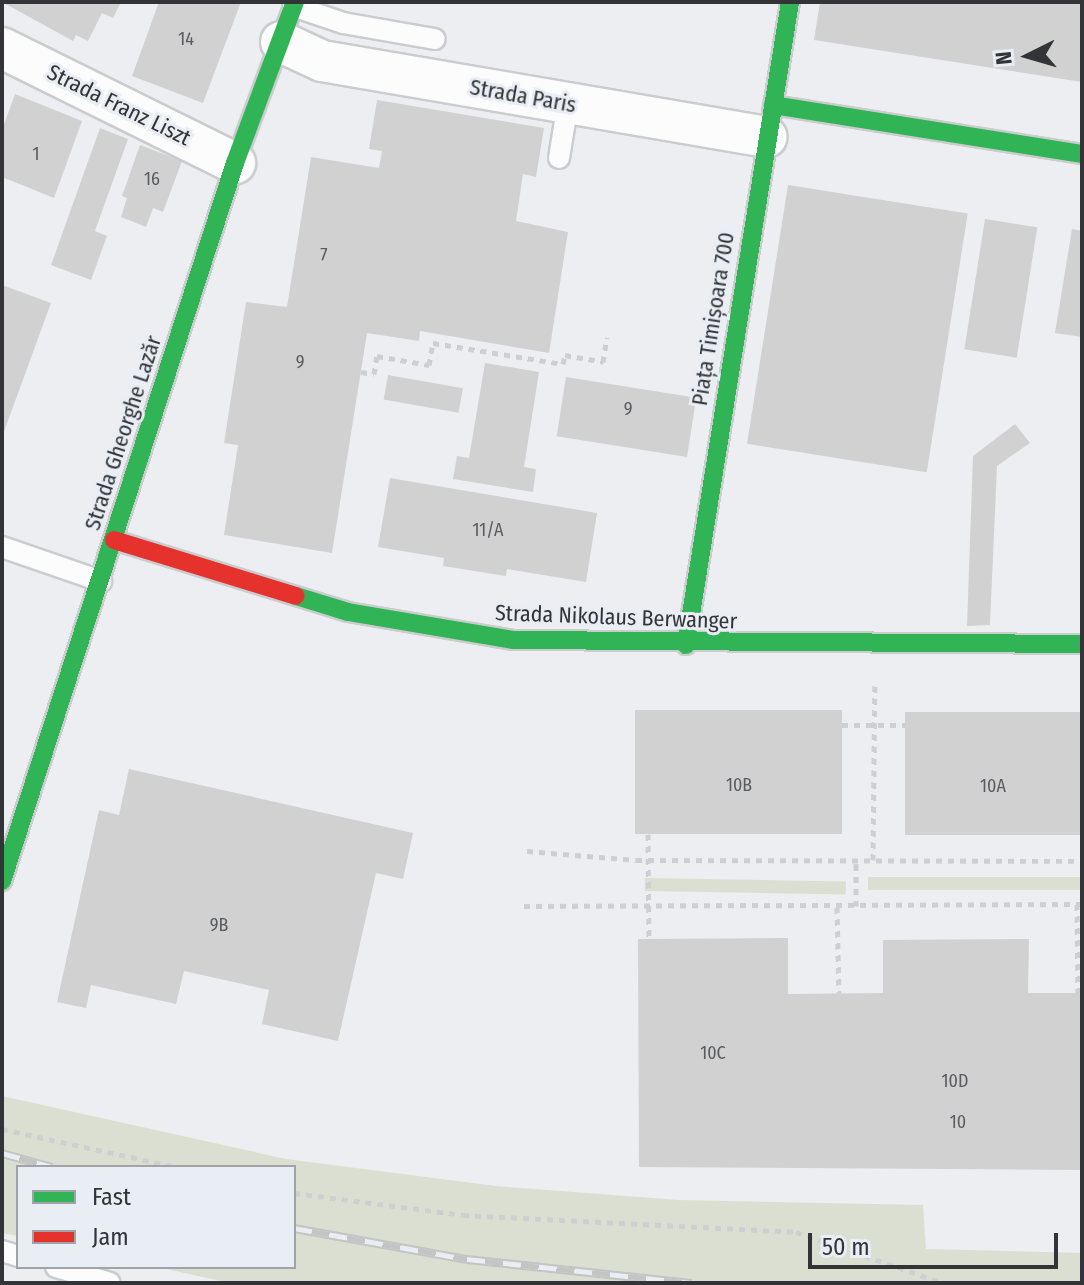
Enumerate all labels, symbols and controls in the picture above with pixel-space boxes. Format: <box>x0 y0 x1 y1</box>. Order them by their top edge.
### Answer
north arrow <box>988 16 1068 96</box>
house number: 14 <box>178 28 194 50</box>
text: N <box>990 50 1018 66</box>
street label: Strada Franz Liszt <box>43 59 195 151</box>
street label: Strada Paris <box>468 74 578 118</box>
house number: 1 <box>32 143 40 165</box>
house number: 16 <box>144 168 160 190</box>
street label: Piața Timișoara 700 <box>686 230 740 408</box>
house number: 7 <box>320 244 328 266</box>
street label: Strada Gheorghe Lazăr <box>79 332 167 534</box>
house number: 9 <box>296 351 304 373</box>
house number: 9 <box>624 398 632 420</box>
house number: 11/A <box>472 519 504 541</box>
street label: Strada Nikolaus Berwanger <box>494 600 738 634</box>
house number: 10B <box>726 774 752 796</box>
house number: 10A <box>980 775 1006 797</box>
house number: 9B <box>210 914 228 936</box>
house number: 10C <box>700 1042 726 1064</box>
house number: 10D <box>942 1070 968 1092</box>
house number: 10 <box>950 1111 966 1133</box>
legend <box>16 1165 296 1269</box>
text: Fast <box>92 1183 131 1211</box>
scale bar <box>812 1217 1062 1267</box>
text: Jam <box>92 1223 129 1251</box>
text: 50 m <box>822 1233 870 1261</box>

